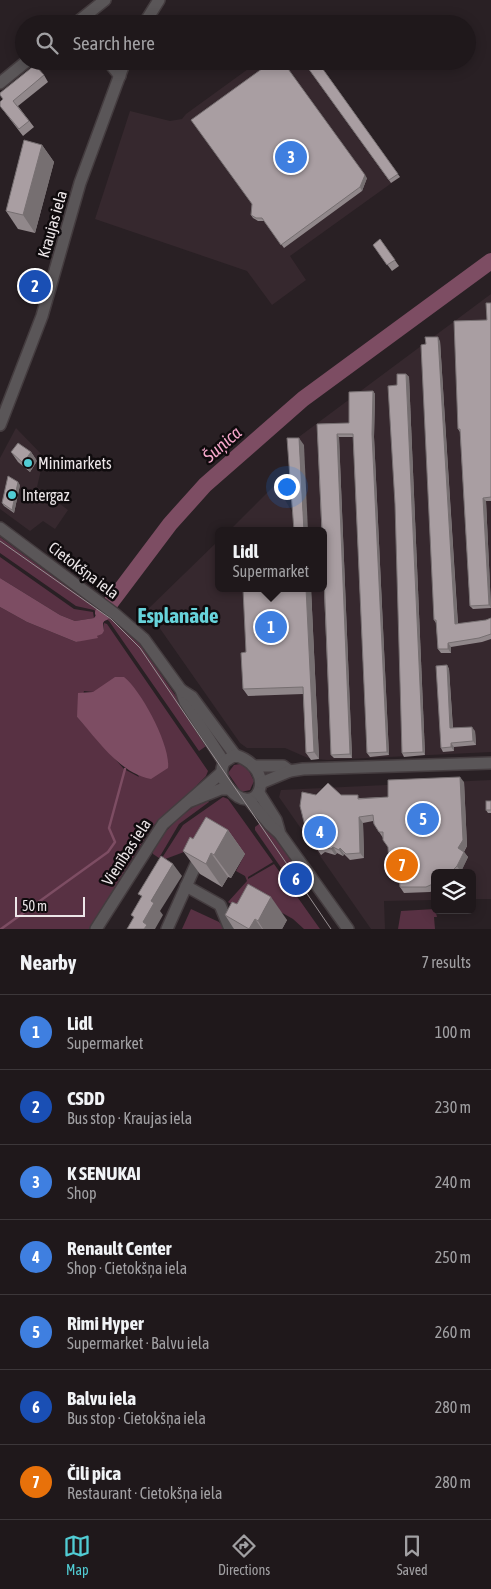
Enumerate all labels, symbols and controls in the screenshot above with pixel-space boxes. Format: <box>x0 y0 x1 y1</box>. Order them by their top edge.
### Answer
search box <box>15 15 476 70</box>
icon: search <box>33 29 61 57</box>
text: Search here <box>73 32 155 54</box>
pin: 3 <box>275 138 307 176</box>
street label: Kraujas iela <box>34 188 71 260</box>
pin: 2 <box>19 267 51 305</box>
water label: Šuņica <box>198 421 246 467</box>
place label: Minimarkets <box>38 454 112 472</box>
marker: Minimarkets <box>22 457 34 469</box>
your location <box>274 474 300 500</box>
place label: Intergaz <box>22 486 70 505</box>
marker: Intergaz <box>6 489 18 501</box>
popup <box>215 527 327 592</box>
street label: Cietokšņa iela <box>45 538 122 603</box>
text: Lidl <box>233 540 259 562</box>
text: Supermarket <box>233 562 309 580</box>
district label: Esplanāde <box>137 603 219 627</box>
pin: 1 <box>255 608 287 646</box>
pin: 5 <box>407 800 439 838</box>
pin: 4 <box>304 813 336 851</box>
street label: Vienības iela <box>98 815 154 889</box>
pin: 7 <box>386 846 418 884</box>
pin: 6 <box>280 860 312 898</box>
map controls <box>431 869 476 914</box>
button: layers <box>431 869 476 914</box>
scale bar <box>15 894 85 917</box>
text: 50 m <box>22 898 47 914</box>
text: Nearby <box>20 950 76 974</box>
text: 7 results <box>421 953 471 971</box>
text: Lidl <box>67 1012 93 1034</box>
text: 1 <box>32 1023 40 1041</box>
text: 100 m <box>435 1023 471 1041</box>
text: Supermarket <box>67 1034 143 1052</box>
text: CSDD <box>67 1087 105 1109</box>
text: 2 <box>32 1098 40 1116</box>
text: 230 m <box>435 1098 471 1116</box>
text: Bus stop · Kraujas iela <box>67 1109 192 1127</box>
text: K SENUKAI <box>67 1162 141 1184</box>
text: 3 <box>32 1173 40 1191</box>
text: 240 m <box>435 1173 471 1191</box>
text: Shop <box>67 1184 97 1202</box>
text: Renault Center <box>67 1237 171 1259</box>
text: 4 <box>32 1248 40 1266</box>
text: 250 m <box>435 1248 471 1266</box>
text: Shop · Cietokšņa iela <box>67 1259 187 1277</box>
text: Rimi Hyper <box>67 1312 144 1334</box>
text: 5 <box>32 1323 40 1341</box>
text: 260 m <box>435 1323 471 1341</box>
text: Supermarket · Balvu iela <box>67 1334 209 1352</box>
text: Balvu iela <box>67 1387 136 1409</box>
text: 6 <box>32 1398 40 1416</box>
text: 280 m <box>435 1398 471 1416</box>
text: Bus stop · Cietokšņa iela <box>67 1409 206 1427</box>
text: Čili pica <box>67 1462 121 1484</box>
text: 7 <box>32 1473 40 1491</box>
text: 280 m <box>435 1473 471 1491</box>
text: Restaurant · Cietokšņa iela <box>67 1484 223 1502</box>
tab: Map <box>63 1532 91 1578</box>
tab: Directions <box>218 1532 270 1578</box>
tab: Saved <box>397 1532 428 1578</box>

